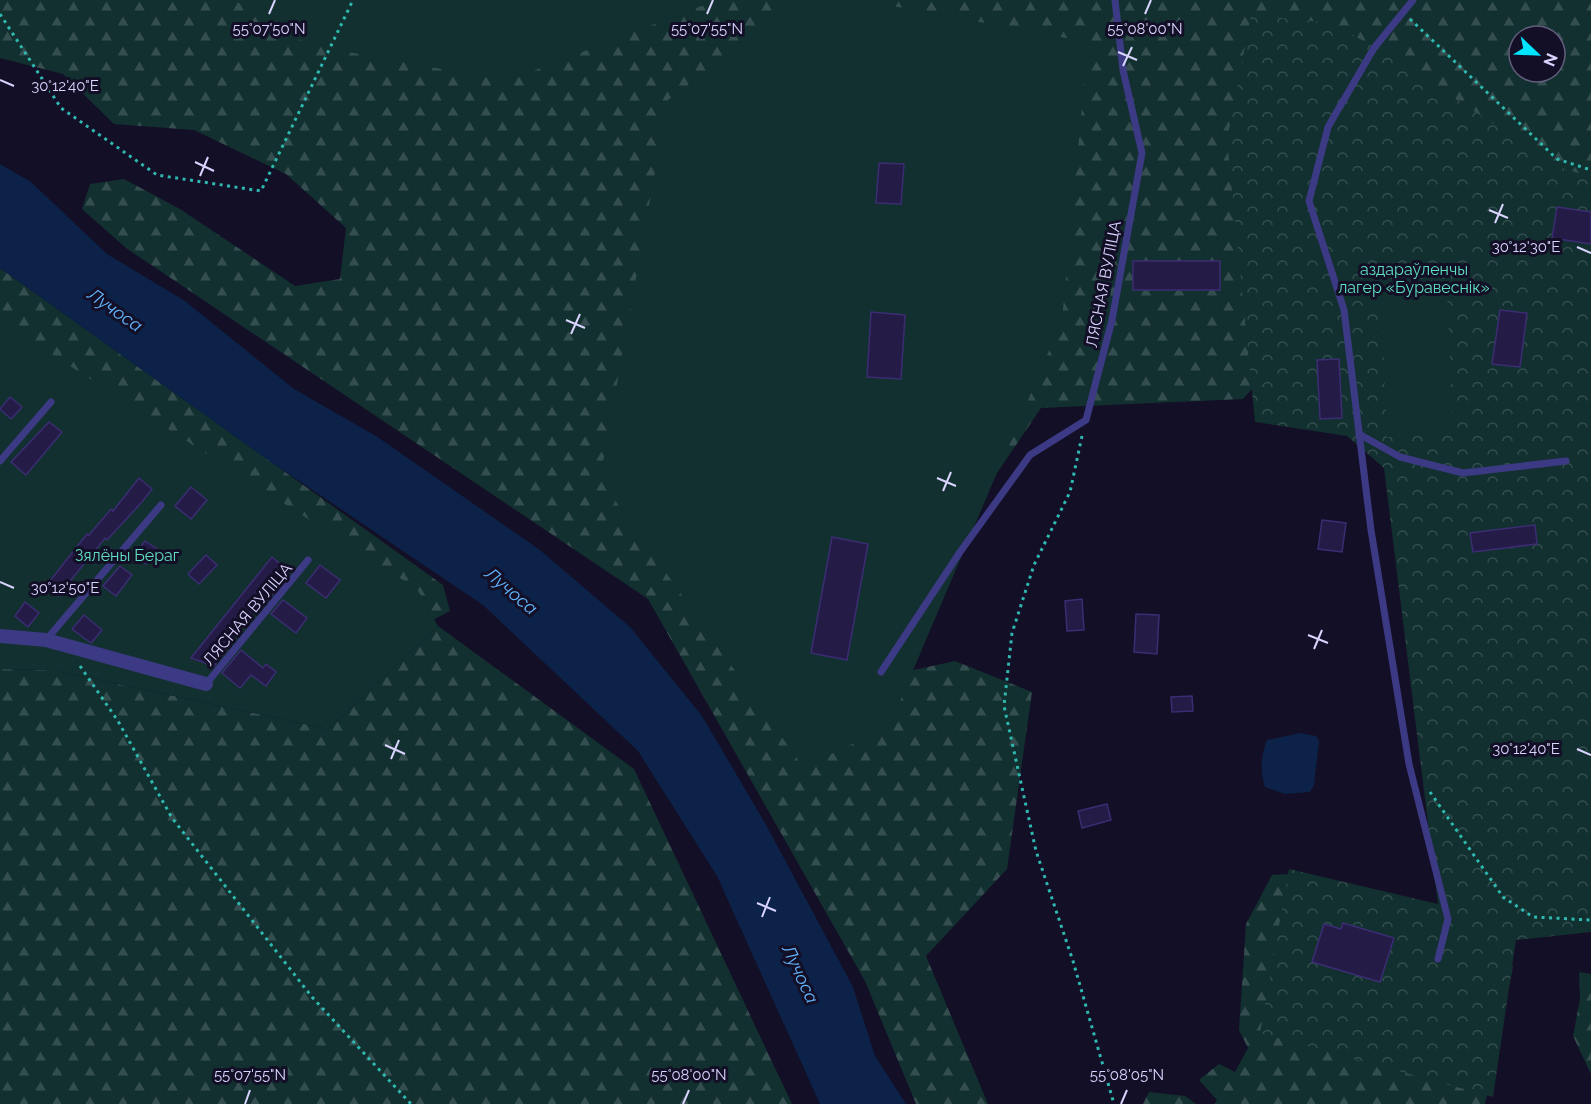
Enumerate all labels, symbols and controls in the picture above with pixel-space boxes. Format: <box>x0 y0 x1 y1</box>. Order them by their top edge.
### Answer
text: 55°07'50"N <box>232 20 306 38</box>
text: 55°07'55"N <box>671 20 743 38</box>
text: 55°08'00"N <box>1107 20 1183 38</box>
north arrow <box>1507 24 1567 84</box>
text: N <box>1539 50 1561 69</box>
text: 30°12'40"E <box>31 77 99 95</box>
street label: ЛЯСНАЯ ВУЛІЦА <box>1082 219 1125 349</box>
text: 30°12'30"E <box>1492 238 1560 256</box>
park label: аздараўленчы лагер «Буравеснік» <box>1338 260 1490 297</box>
water label: Лучоса <box>83 283 147 336</box>
park label: Зялёны Бераг <box>75 546 180 565</box>
street label: ЛЯСНАЯ ВУЛІЦА <box>199 559 296 670</box>
water label: Лучоса <box>480 562 542 619</box>
text: 30°12'50"E <box>31 579 99 597</box>
text: 30°12'40"E <box>1492 740 1560 758</box>
water label: Лучоса <box>777 940 823 1007</box>
text: 55°07'55"N <box>214 1066 286 1084</box>
text: 55°08'00"N <box>651 1066 727 1084</box>
text: 55°08'05"N <box>1090 1066 1164 1084</box>

